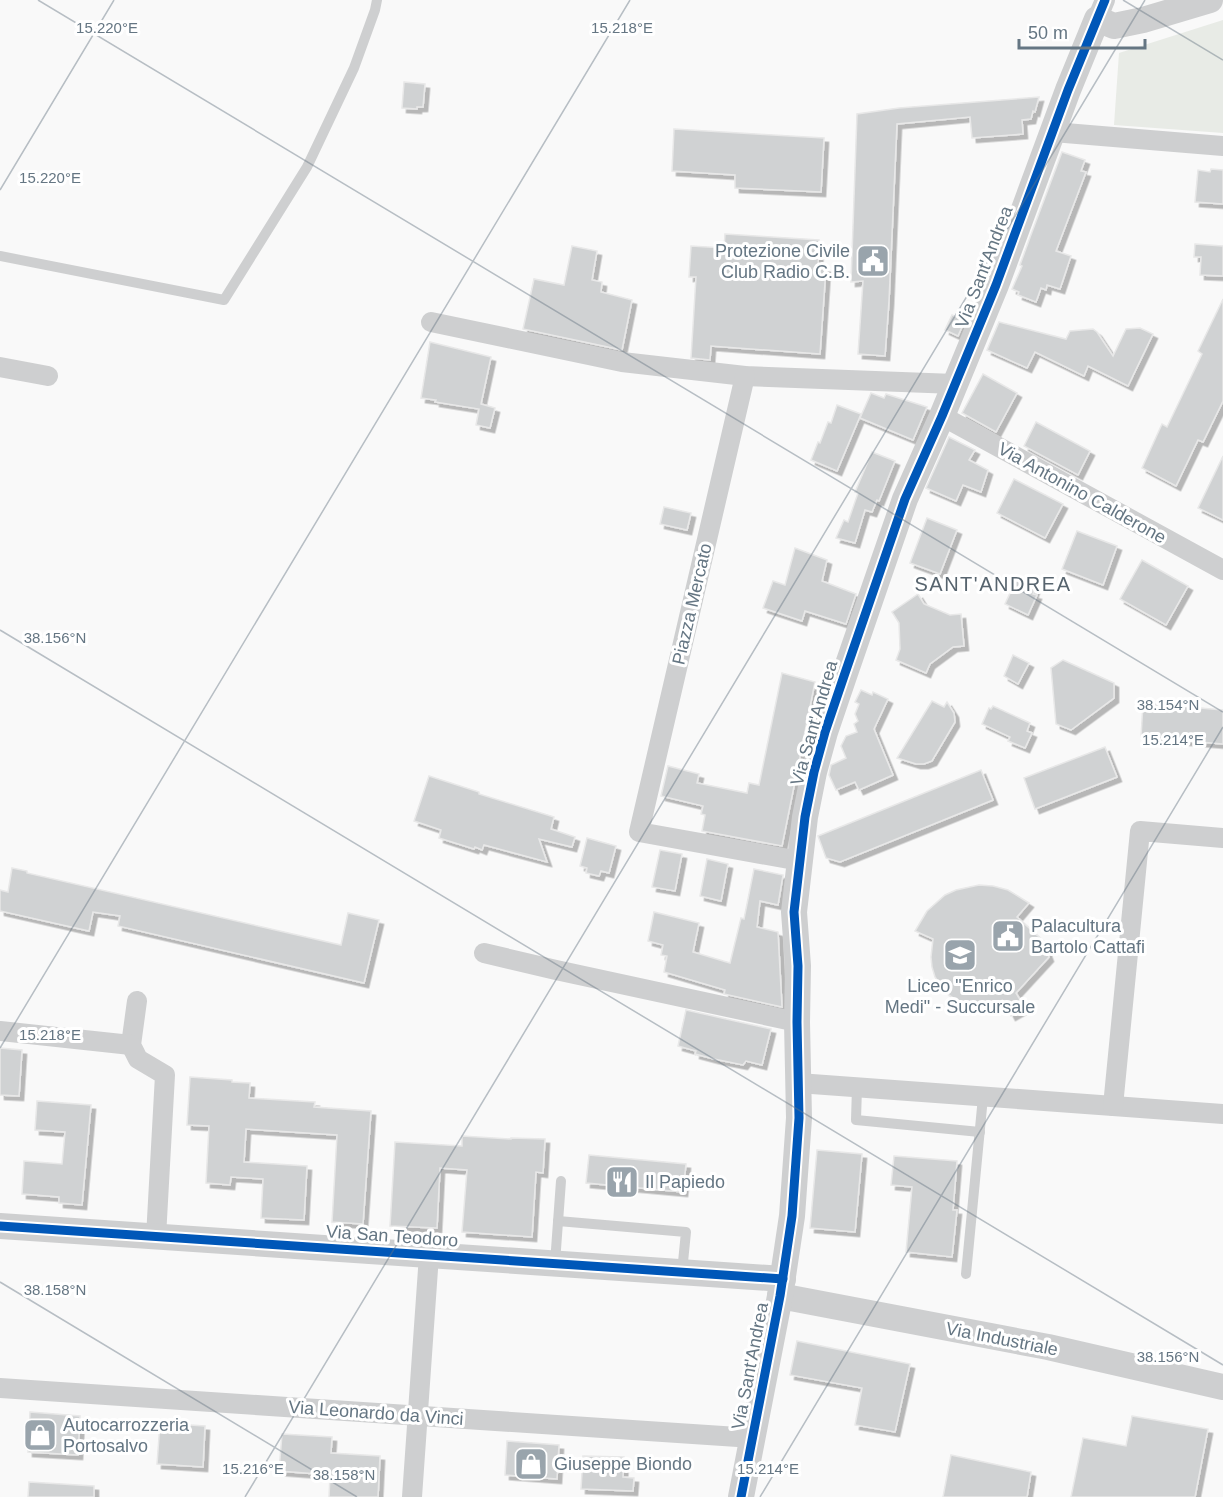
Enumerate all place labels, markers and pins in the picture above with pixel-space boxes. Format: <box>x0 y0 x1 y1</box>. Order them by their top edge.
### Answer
place label: Protezione Civile Club Radio C.B. <box>715 241 850 282</box>
public building icon: Protezione Civile Club Radio C.B. <box>855 243 891 279</box>
place label: Palacultura Bartolo Cattafi <box>1031 916 1145 957</box>
public building icon: Palacultura Bartolo Cattafi <box>990 918 1026 954</box>
school or university icon: Liceo "Enrico Medi" - Succursale <box>942 937 978 973</box>
place label: Liceo "Enrico Medi" - Succursale <box>885 976 1035 1017</box>
restaurant icon: Il Papiedo <box>604 1164 640 1200</box>
place label: Il Papiedo <box>645 1172 725 1192</box>
place label: Autocarrozzeria Portosalvo <box>63 1415 190 1456</box>
shop icon: Autocarrozzeria Portosalvo <box>22 1417 58 1453</box>
shop icon: Giuseppe Biondo <box>513 1446 549 1482</box>
place label: Giuseppe Biondo <box>554 1454 692 1474</box>

